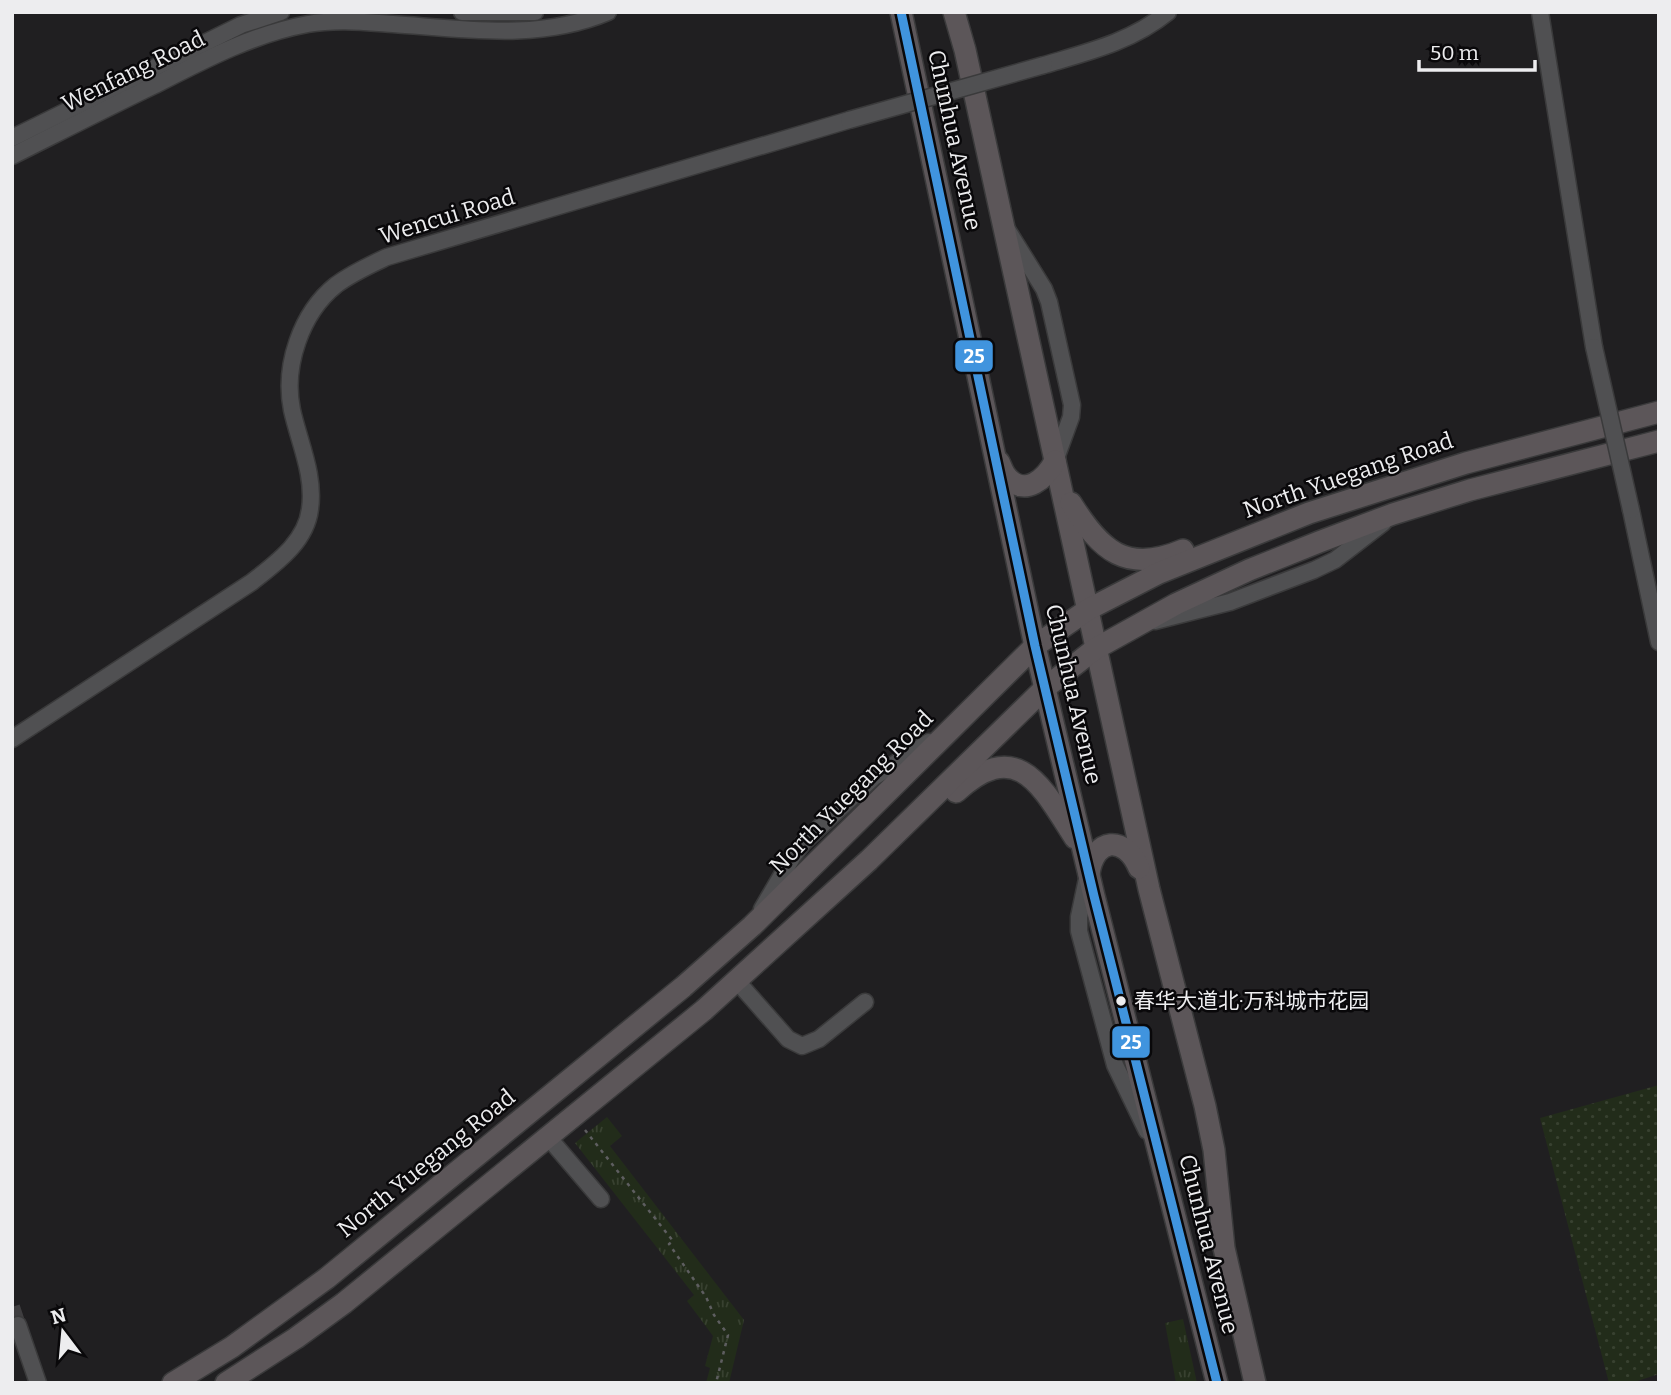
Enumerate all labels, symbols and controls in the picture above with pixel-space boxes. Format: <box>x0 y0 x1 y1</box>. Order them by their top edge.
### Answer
street label: Wenfang Road <box>57 24 209 118</box>
scale bar <box>1419 28 1534 72</box>
text: 50 m <box>1430 40 1479 66</box>
street label: Chunhua Avenue <box>922 47 988 233</box>
street label: Wencui Road <box>376 182 518 250</box>
line badge: 25 <box>954 339 994 373</box>
text: 25 <box>963 345 985 368</box>
street label: North Yuegang Road <box>1239 426 1457 524</box>
street label: Chunhua Avenue <box>1040 601 1108 787</box>
street label: North Yuegang Road <box>763 704 939 880</box>
place label: 春华大道北·万科城市花园 <box>1134 988 1369 1014</box>
marker: 春华大道北·万科城市花园 <box>1114 994 1128 1008</box>
line badge: 25 <box>1111 1025 1151 1059</box>
text: 25 <box>1120 1031 1142 1054</box>
street label: North Yuegang Road <box>332 1083 521 1243</box>
street label: Chunhua Avenue <box>1173 1151 1245 1337</box>
north arrow <box>28 1297 98 1367</box>
text: N <box>48 1303 69 1329</box>

